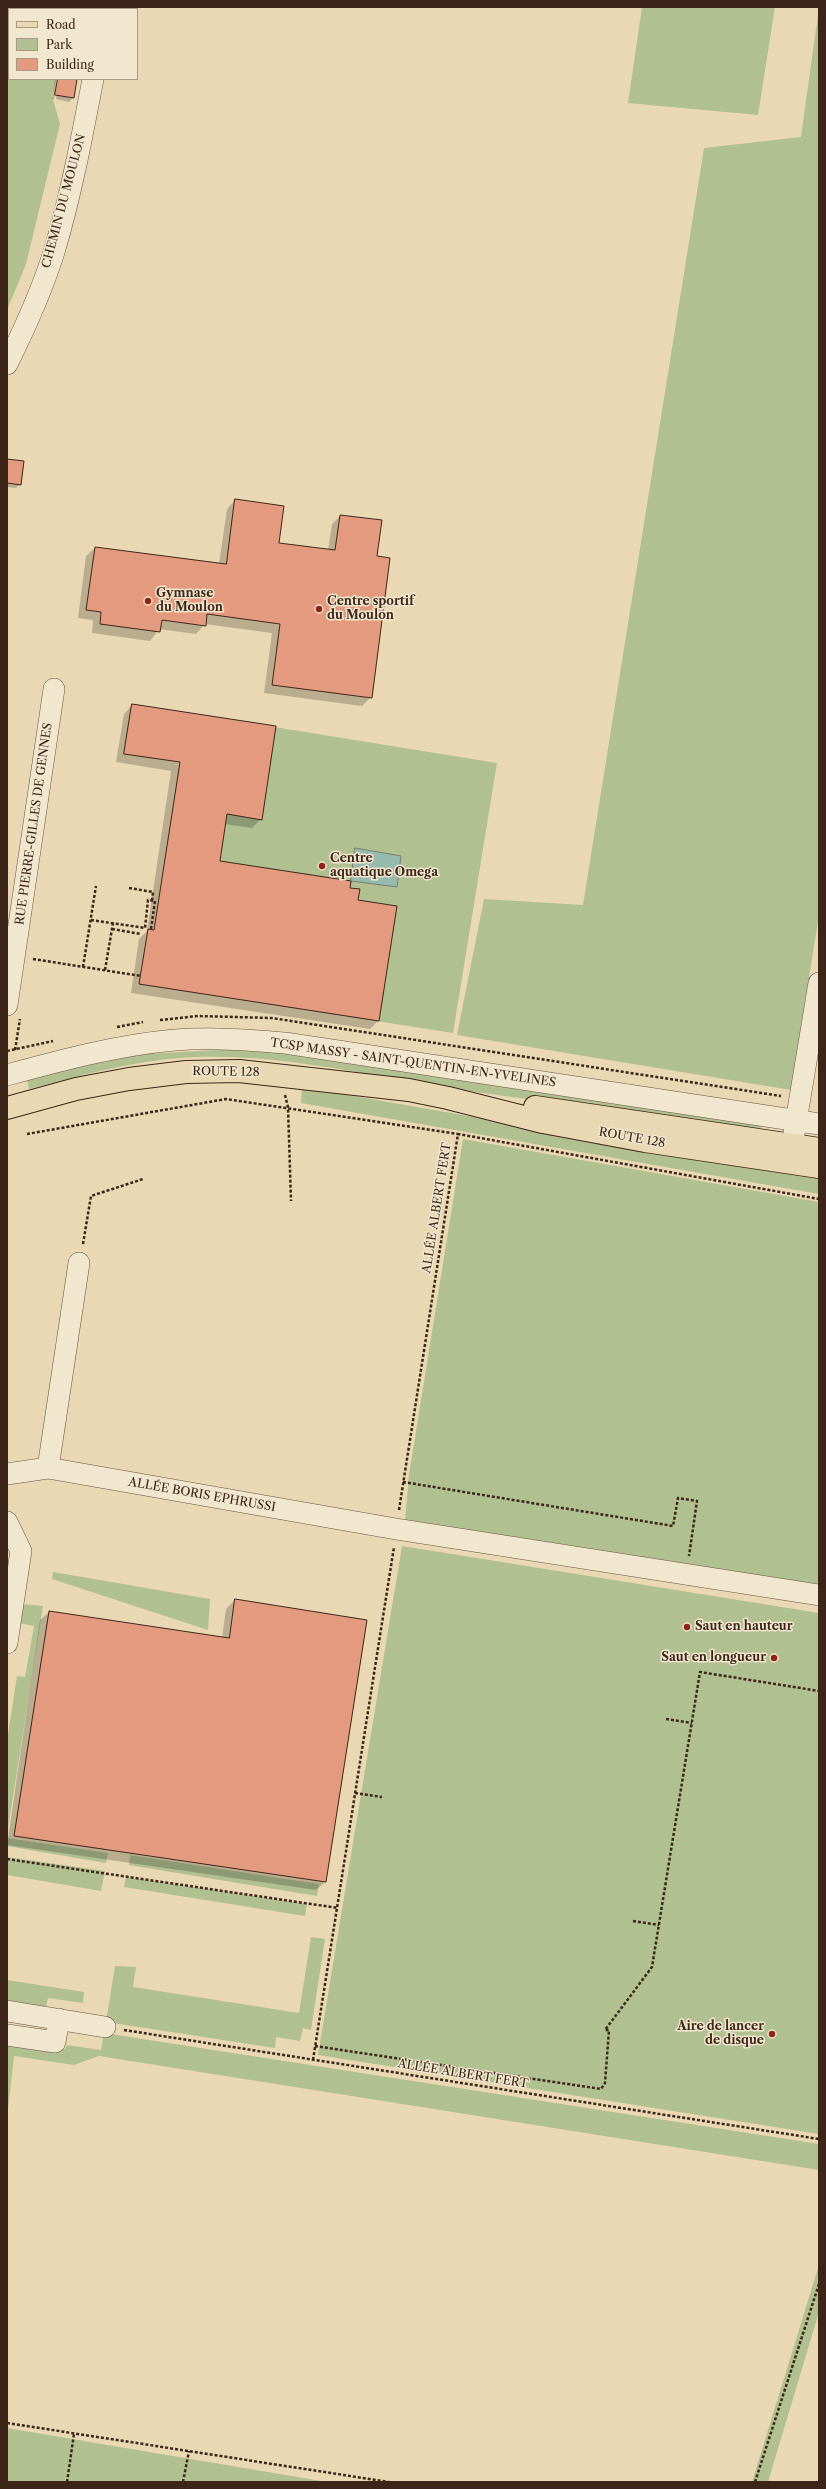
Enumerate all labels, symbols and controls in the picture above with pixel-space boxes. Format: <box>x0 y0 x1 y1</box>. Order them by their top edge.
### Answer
legend <box>8 8 138 80</box>
text: Road <box>46 17 76 32</box>
text: Park <box>46 37 72 52</box>
text: Building <box>46 57 94 72</box>
street label: CHEMIN DU MOULON <box>39 132 89 270</box>
place label: Gymnase du Moulon <box>156 587 223 615</box>
place label: Centre sportif du Moulon <box>327 595 414 623</box>
marker: Gymnase du Moulon <box>143 596 153 606</box>
marker: Centre sportif du Moulon <box>314 604 324 614</box>
street label: RUE PIERRE-GILLES DE GENNES <box>13 722 55 926</box>
place label: Centre aquatique Omega <box>330 852 438 880</box>
marker: Centre aquatique Omega <box>317 861 327 871</box>
street label: TCSP MASSY - SAINT-QUENTIN-EN-YVELINES <box>269 1036 557 1090</box>
street label: ROUTE 128 <box>192 1064 260 1080</box>
street label: ROUTE 128 <box>598 1125 666 1151</box>
street label: ALLÉE ALBERT FERT <box>420 1142 454 1274</box>
street label: ALLÉE BORIS EPHRUSSI <box>127 1475 277 1515</box>
place label: Saut en hauteur <box>695 1620 793 1634</box>
marker: Saut en hauteur <box>682 1622 692 1632</box>
place label: Saut en longueur <box>661 1651 766 1665</box>
marker: Saut en longueur <box>769 1653 779 1663</box>
place label: Aire de lancer de disque <box>677 2020 764 2048</box>
marker: Aire de lancer de disque <box>767 2029 777 2039</box>
street label: ALLÉE ALBERT FERT <box>397 2057 529 2091</box>

